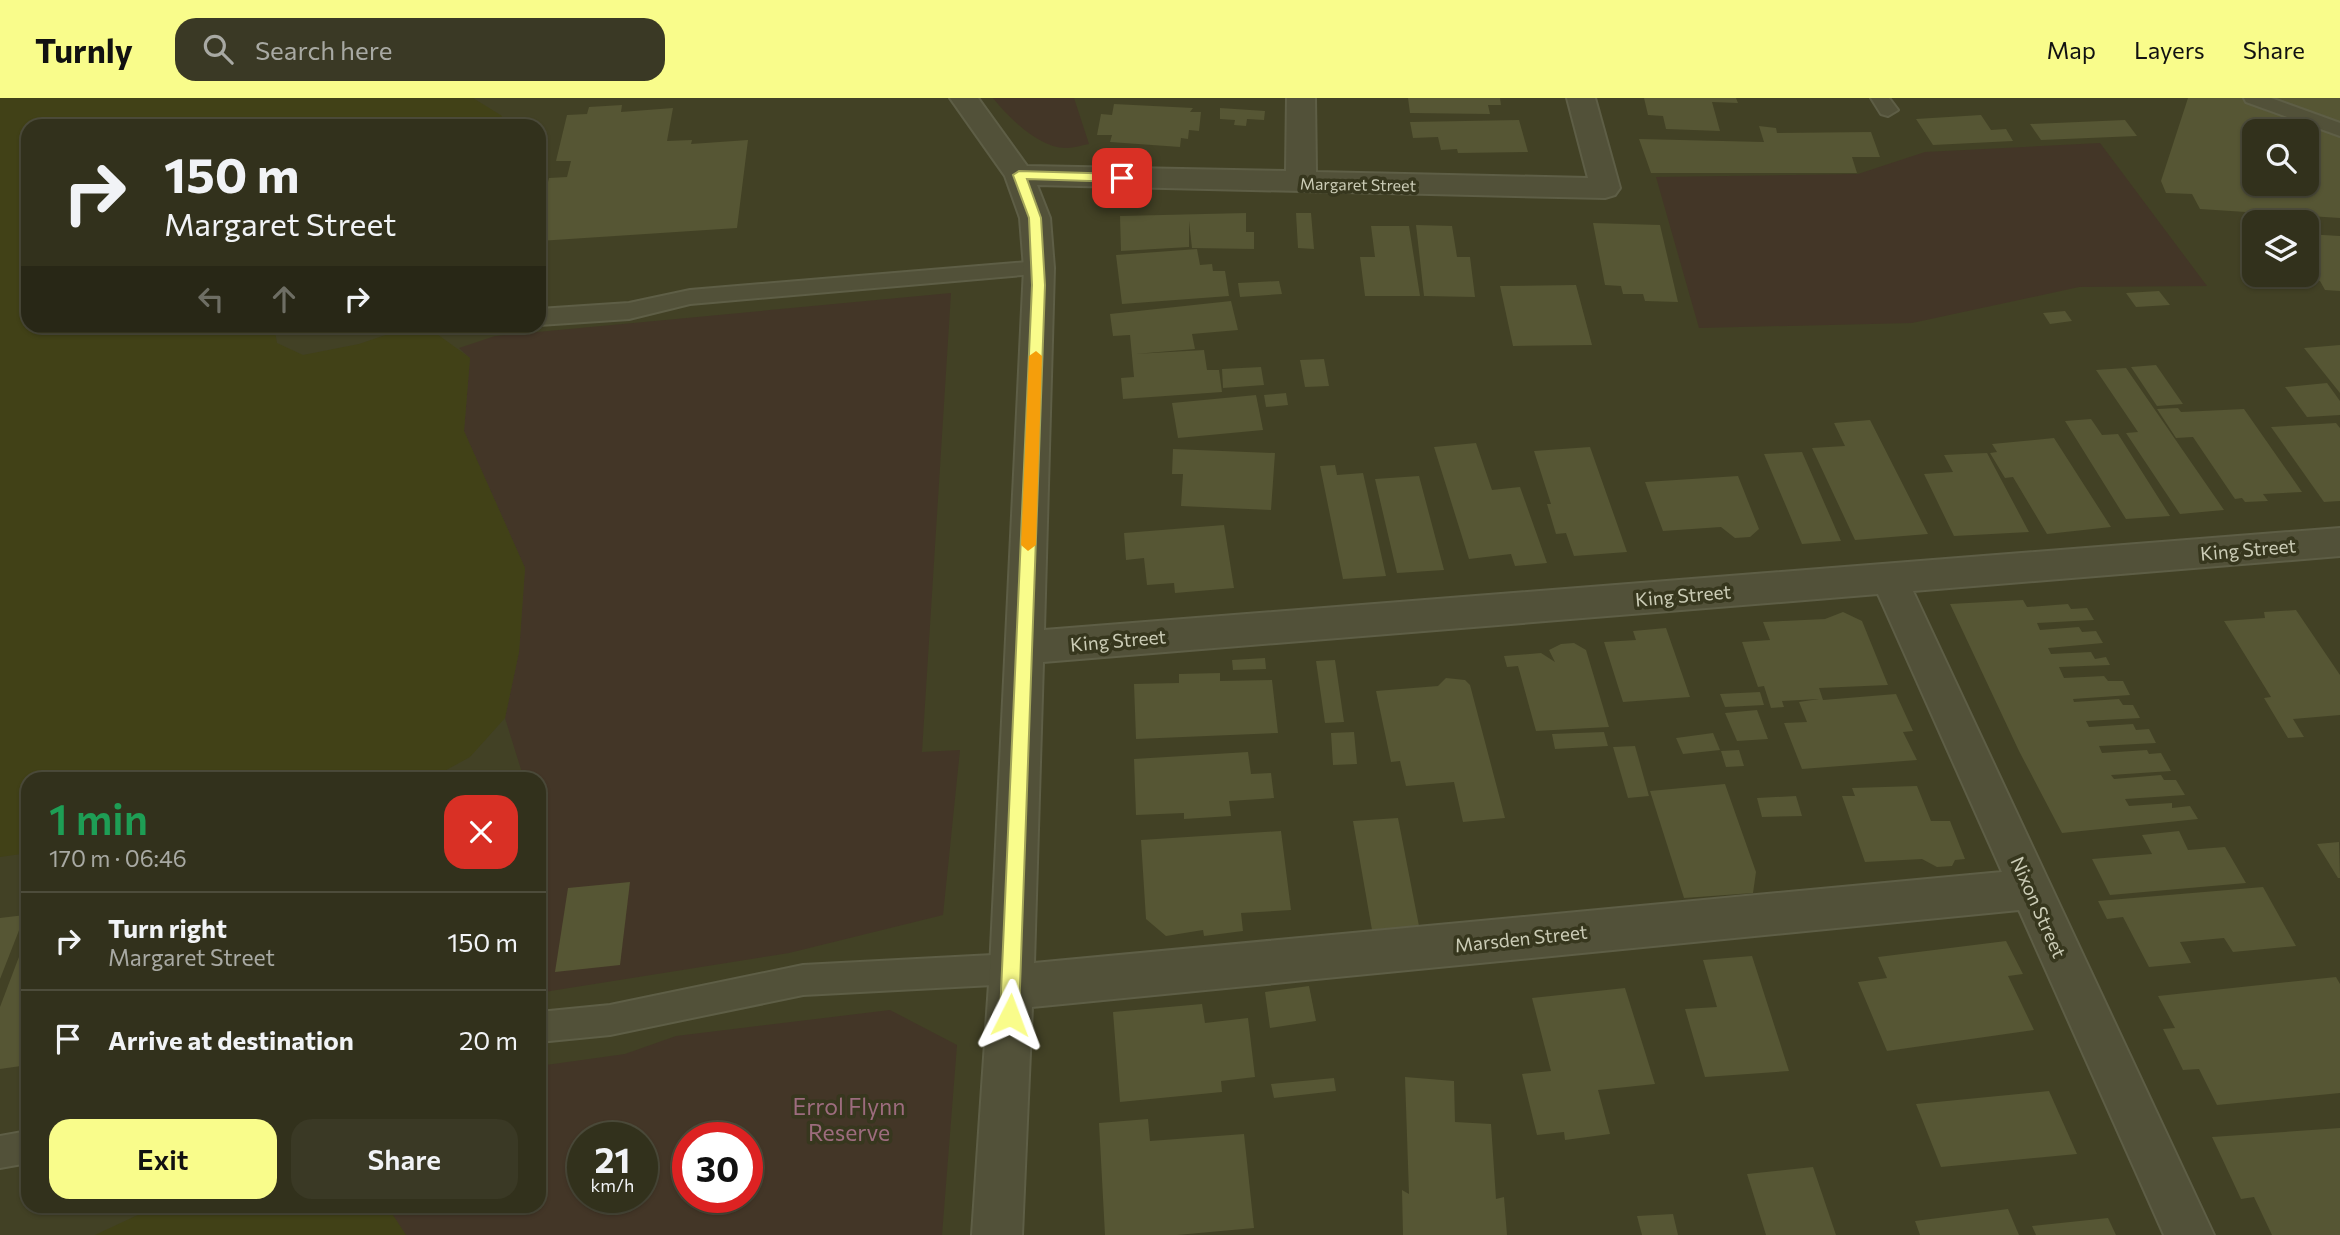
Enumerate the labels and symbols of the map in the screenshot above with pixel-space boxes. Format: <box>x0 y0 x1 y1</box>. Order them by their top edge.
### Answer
pin <box>1092 148 1152 208</box>
street label: Margaret Street <box>1300 173 1417 195</box>
street label: King Street <box>2199 533 2297 565</box>
street label: King Street <box>1634 579 1732 611</box>
street label: King Street <box>1069 624 1167 656</box>
street label: Nixon Street <box>2006 853 2072 961</box>
street label: Marsden Street <box>1454 920 1589 956</box>
position arrow <box>973 978 1047 1052</box>
park label: Errol Flynn Reserve <box>793 1092 905 1146</box>
speed limit sign: 30 <box>672 1122 763 1213</box>

